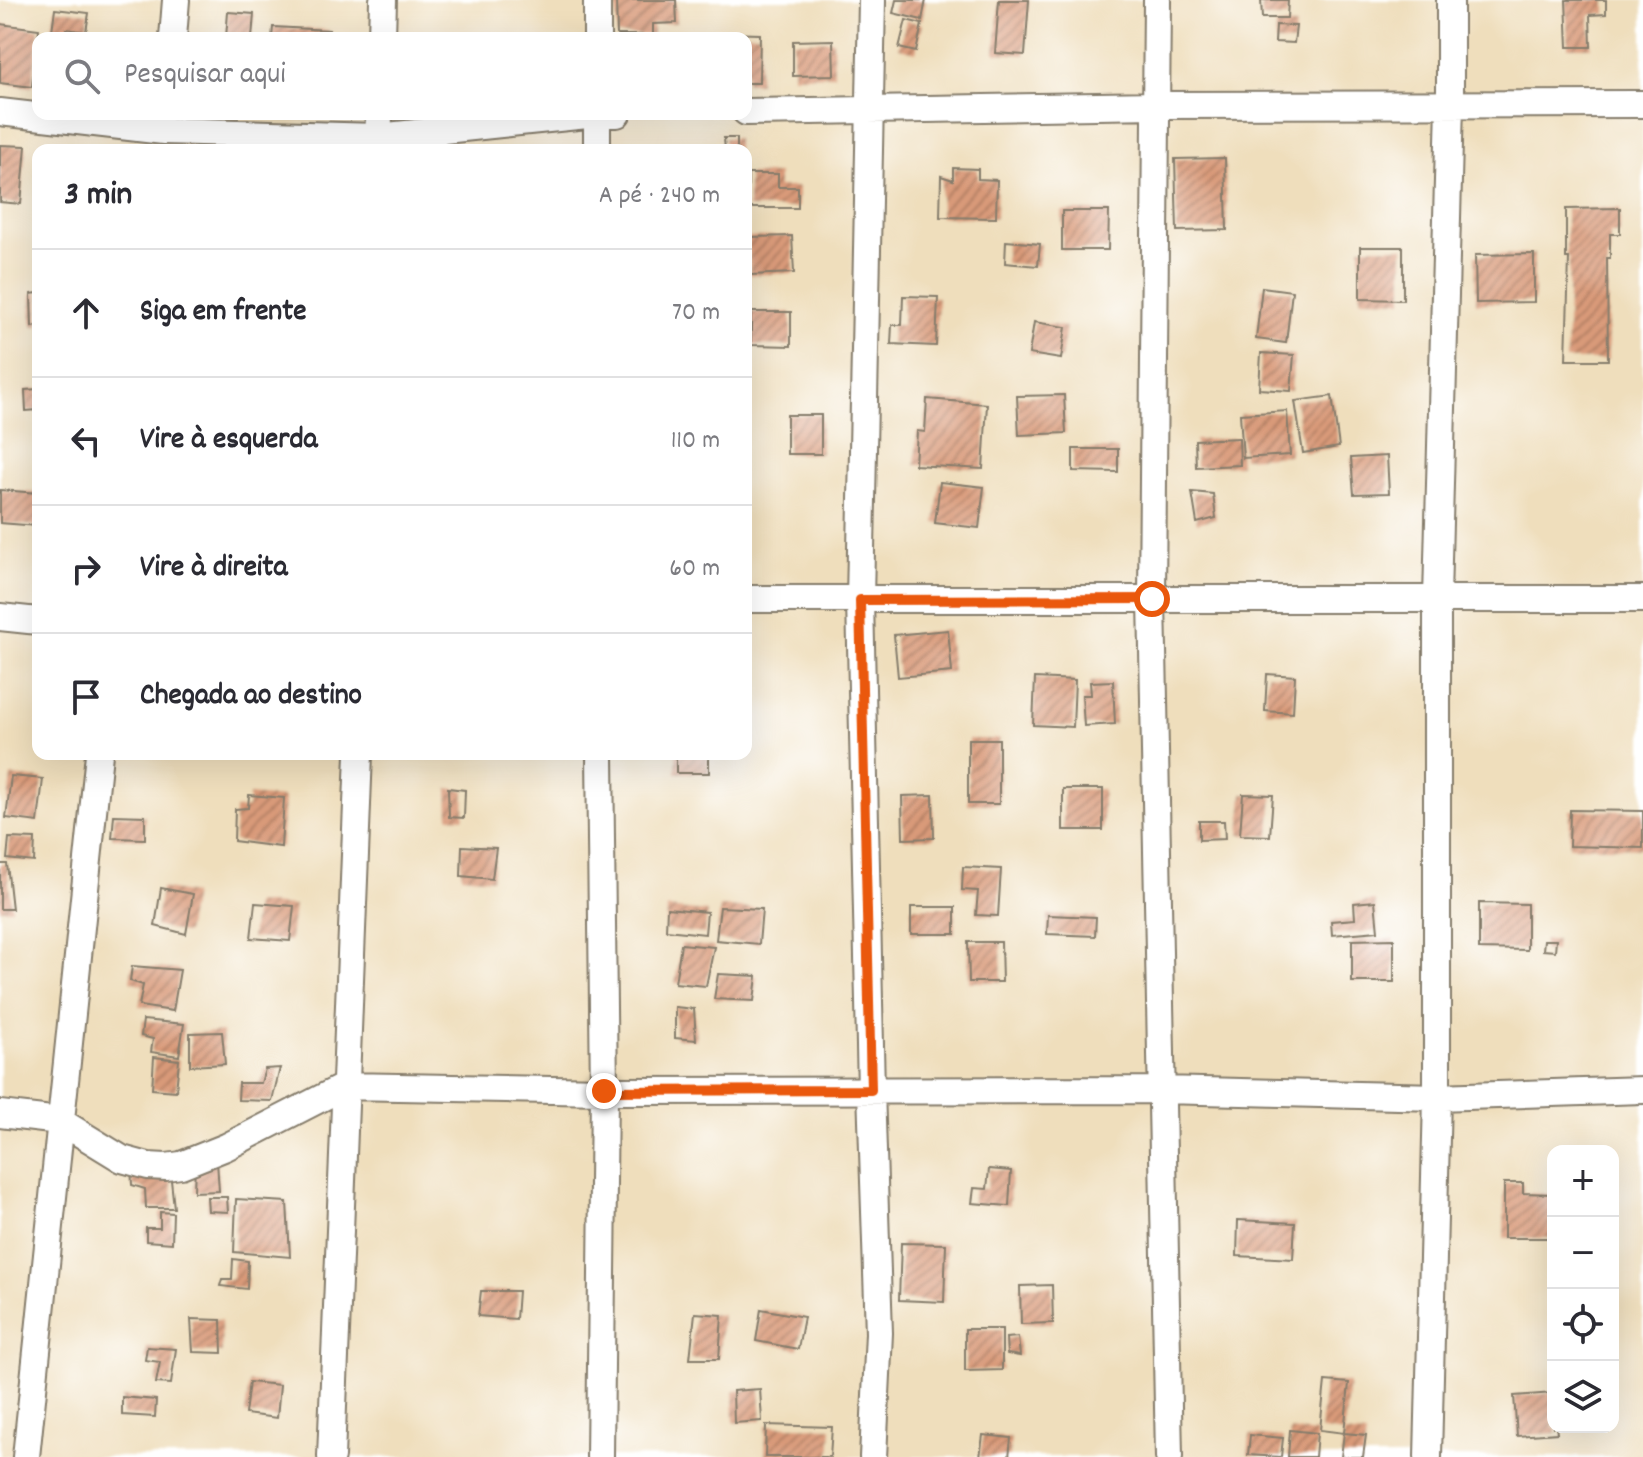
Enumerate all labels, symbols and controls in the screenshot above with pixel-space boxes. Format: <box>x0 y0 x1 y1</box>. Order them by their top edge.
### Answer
search box <box>32 32 752 120</box>
icon: search <box>60 54 104 98</box>
text: Pesquisar aqui <box>124 55 286 98</box>
text: 3 min <box>64 172 132 221</box>
text: A pé · 240 m <box>599 178 720 215</box>
icon: ahead <box>64 291 108 335</box>
text: Siga em frente <box>140 292 307 335</box>
text: 70 m <box>672 295 720 332</box>
icon: left <box>64 419 108 463</box>
text: Vire à esquerda <box>140 420 318 463</box>
text: 110 m <box>671 423 720 460</box>
icon: right <box>64 547 108 591</box>
text: Vire à direita <box>140 548 287 591</box>
text: 60 m <box>669 551 720 588</box>
route start <box>1134 581 1170 617</box>
icon: arrive <box>64 675 108 719</box>
text: Chegada ao destino <box>140 676 362 719</box>
route end <box>586 1073 622 1109</box>
map controls <box>1547 1145 1619 1433</box>
button: + <box>1547 1145 1619 1217</box>
button: − <box>1547 1217 1619 1289</box>
button: locate <box>1547 1289 1619 1361</box>
button: layers <box>1547 1361 1619 1433</box>

